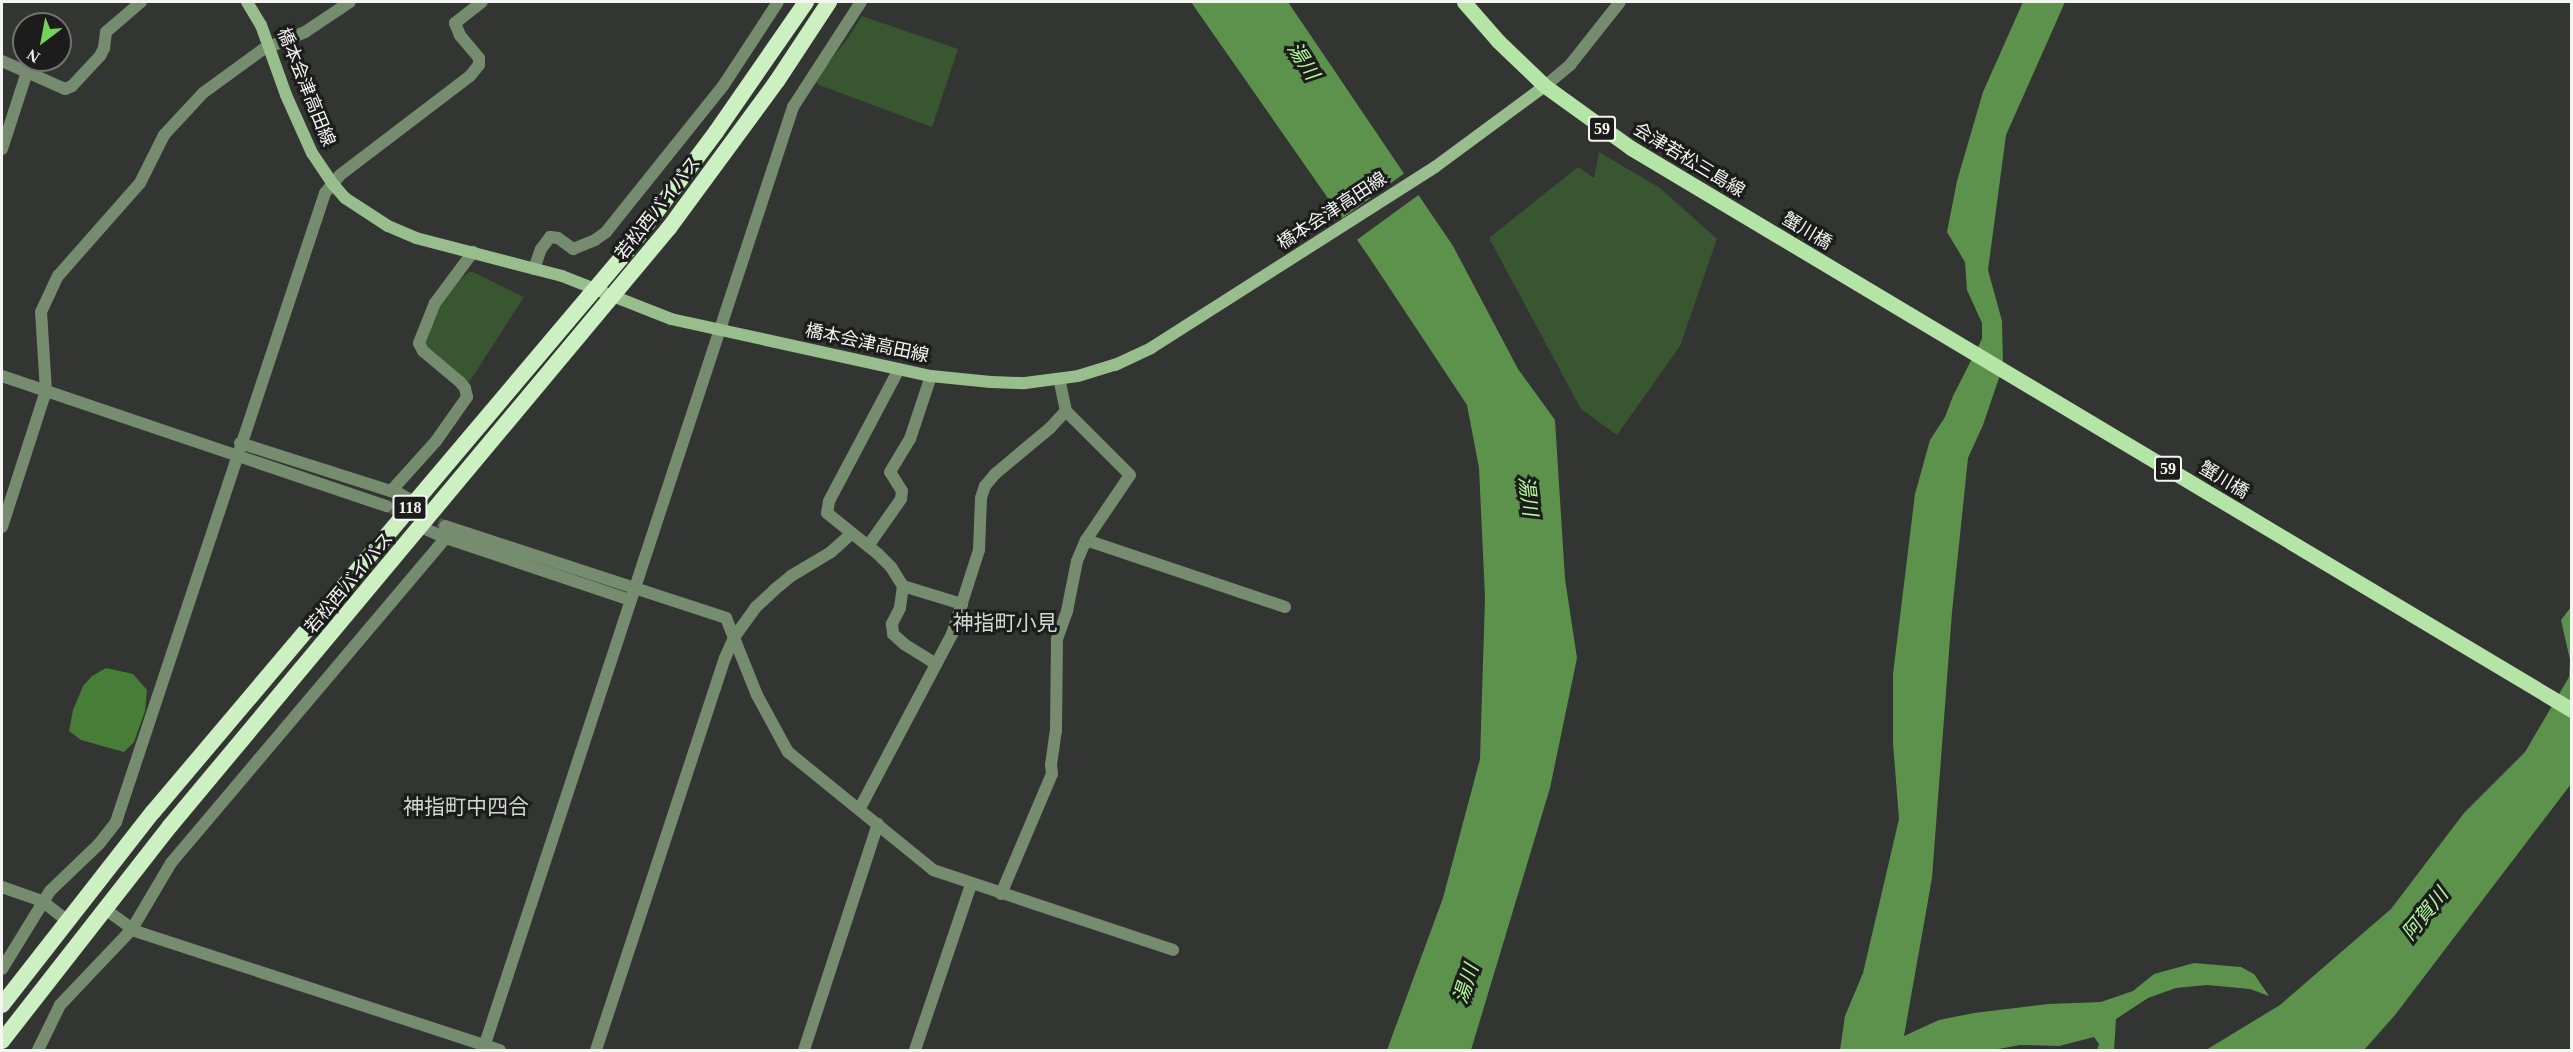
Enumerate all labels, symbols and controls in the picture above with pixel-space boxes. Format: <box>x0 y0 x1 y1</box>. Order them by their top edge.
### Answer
north arrow <box>12 12 72 72</box>
street label: 橋本会津高田線 <box>272 25 340 149</box>
water label: 湯川 <box>1282 38 1324 84</box>
text: N <box>24 46 43 66</box>
road number: 59 <box>1587 116 1617 142</box>
street label: 会津若松三島線 <box>1629 118 1749 202</box>
street label: 若松西バイパス <box>611 152 705 264</box>
street label: 橋本会津高田線 <box>1273 168 1391 254</box>
street label: 蟹川橋 <box>1778 208 1836 254</box>
street label: 橋本会津高田線 <box>803 319 931 367</box>
road number: 59 <box>2153 456 2183 482</box>
street label: 蟹川橋 <box>2195 457 2253 503</box>
water label: 湯川 <box>1514 475 1542 517</box>
road number: 118 <box>392 495 428 521</box>
street label: 若松西バイパス <box>300 528 398 638</box>
district label: 神指町小見 <box>953 610 1057 636</box>
district label: 神指町中四合 <box>403 794 529 820</box>
water label: 阿賀川 <box>2397 883 2453 945</box>
water label: 湯川 <box>1448 961 1484 1007</box>

